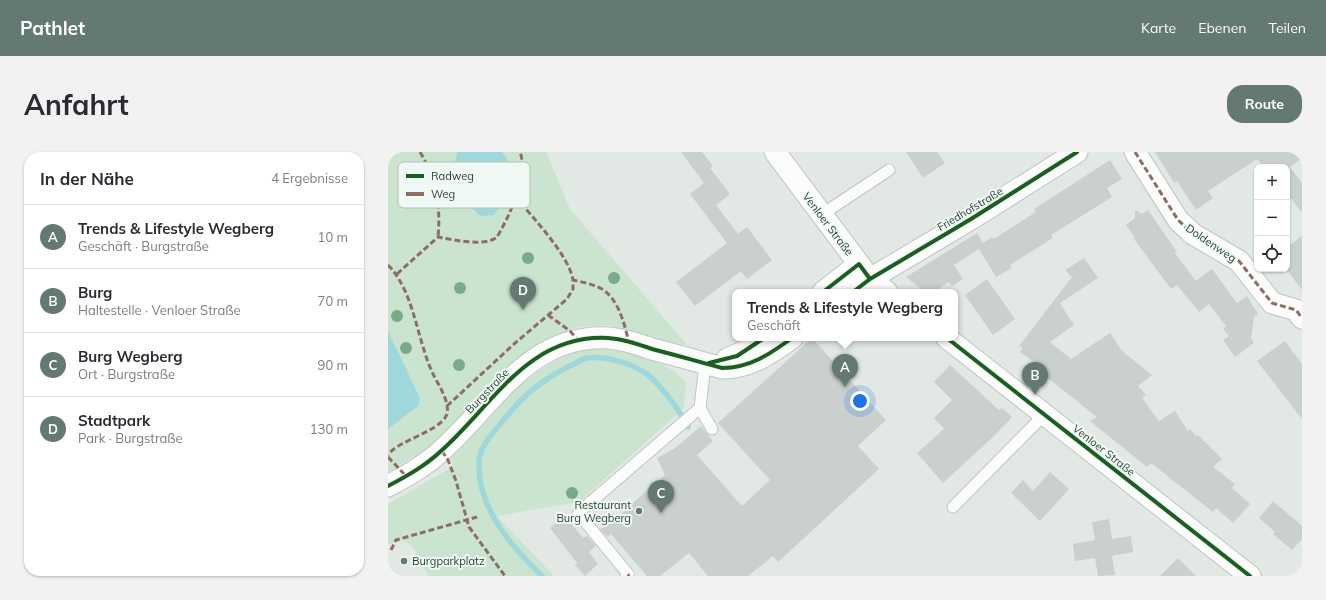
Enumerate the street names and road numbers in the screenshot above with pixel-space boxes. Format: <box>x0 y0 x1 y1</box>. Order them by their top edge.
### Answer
street label: Friedhofstraße <box>935 184 1005 234</box>
street label: Venloer Straße <box>800 190 856 258</box>
street label: Doldenweg <box>1183 221 1239 265</box>
street label: Burgstraße <box>462 366 512 416</box>
street label: Venloer Straße <box>1070 421 1138 479</box>

